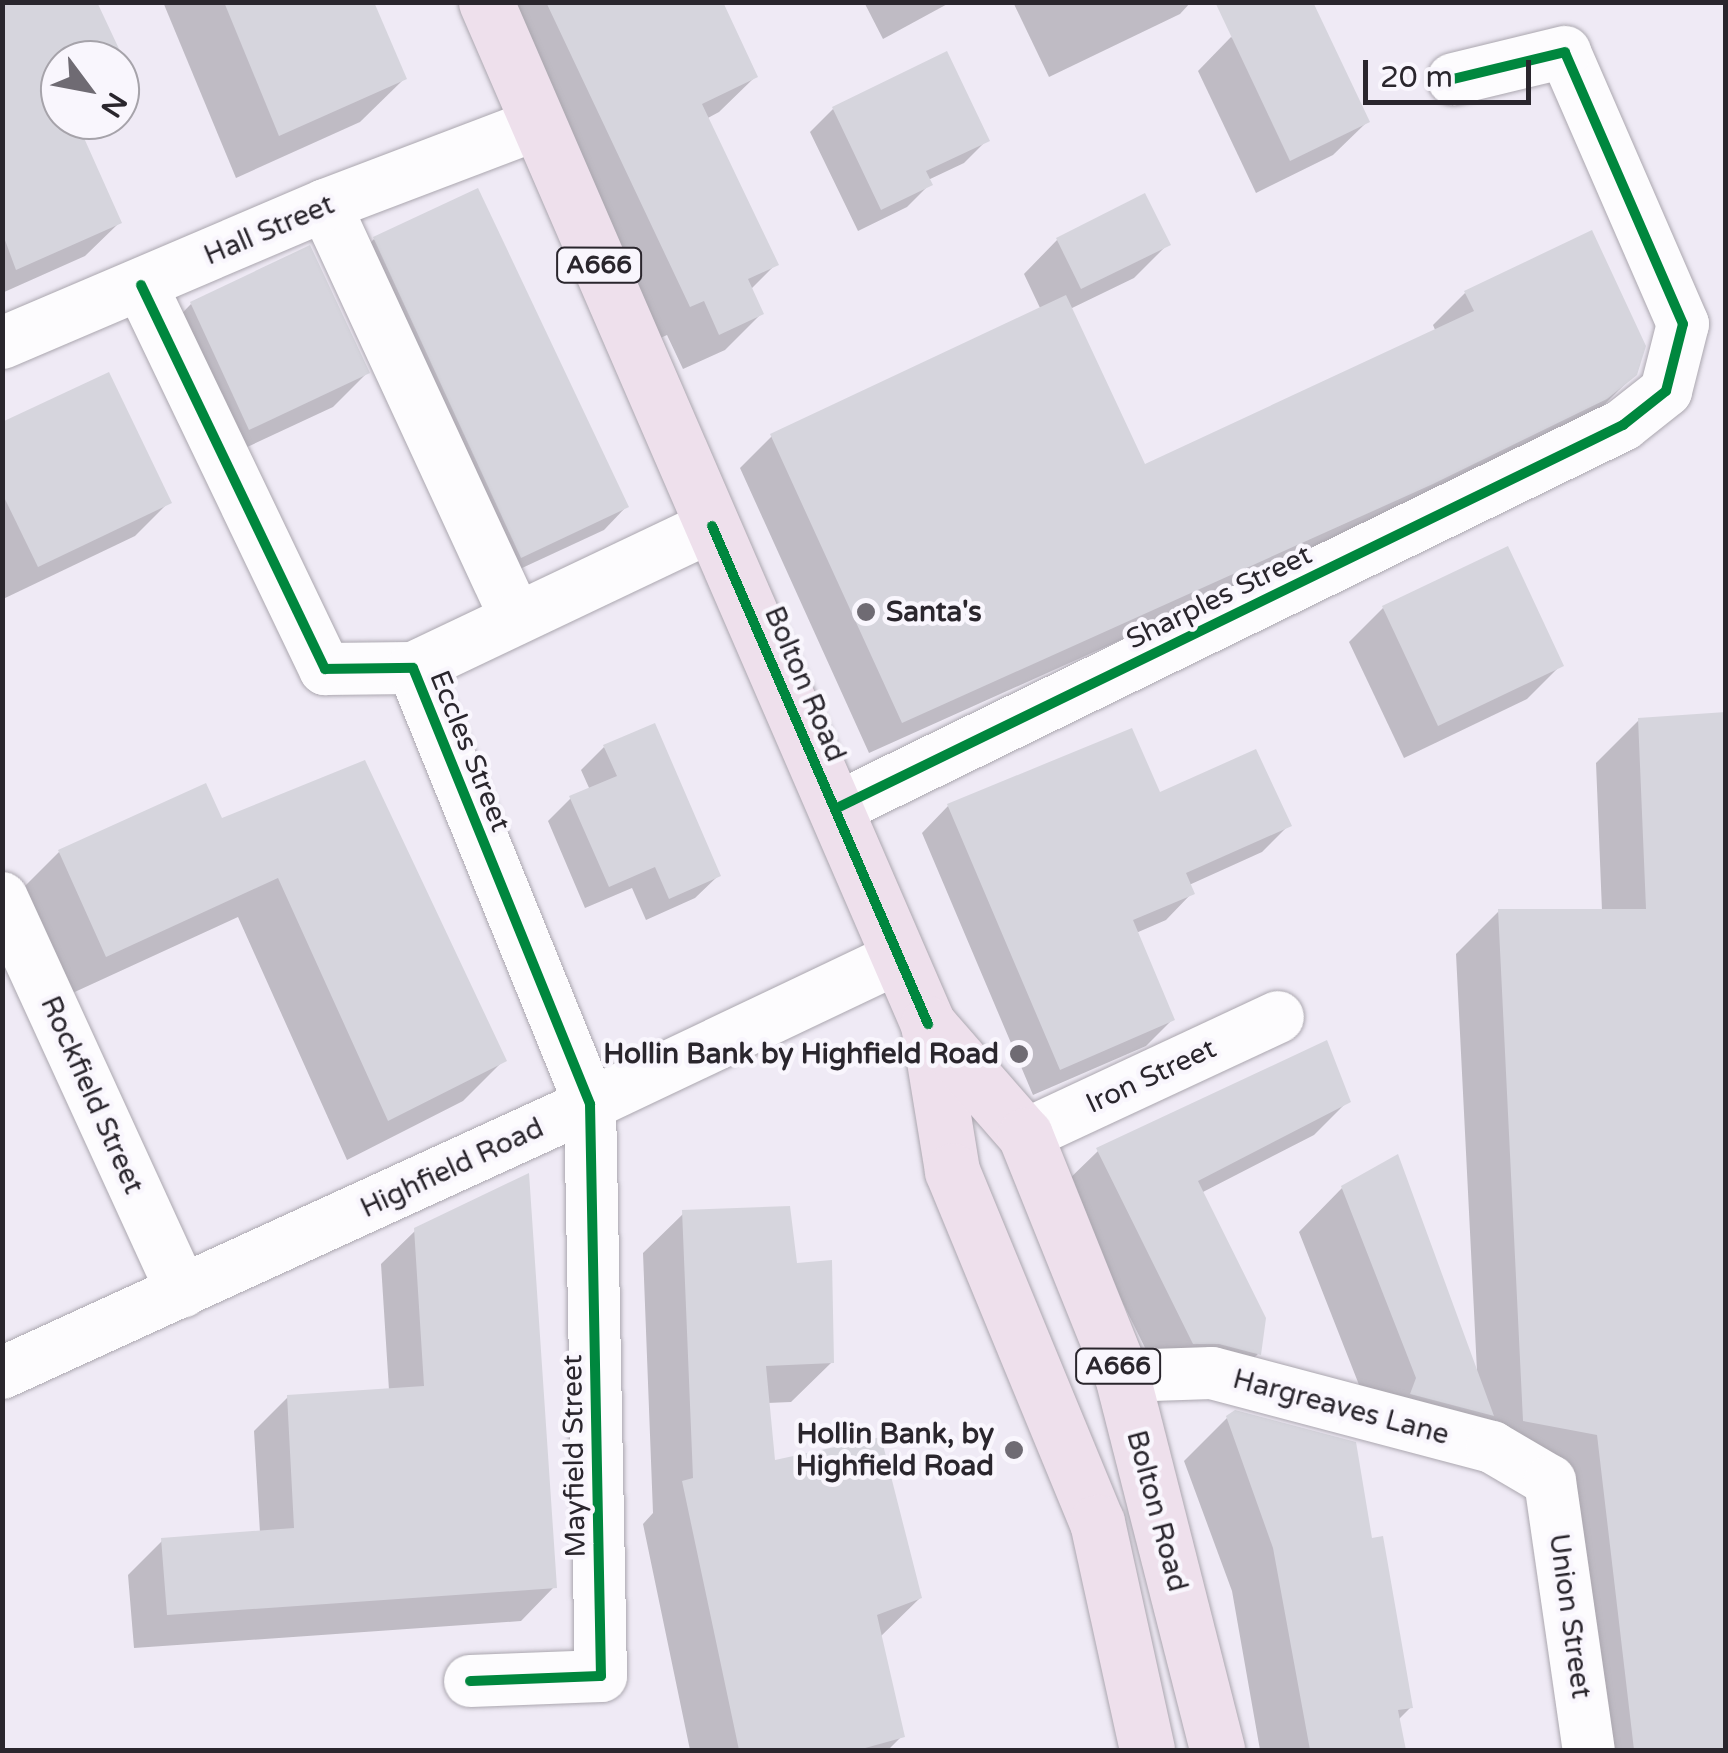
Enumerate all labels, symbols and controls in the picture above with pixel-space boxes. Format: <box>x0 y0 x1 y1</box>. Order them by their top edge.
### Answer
north arrow <box>40 40 140 140</box>
scale bar <box>1368 40 1536 102</box>
text: 20 m <box>1380 59 1453 96</box>
text: N <box>93 86 134 123</box>
street label: Hall Street <box>199 188 339 272</box>
road number: A666 <box>554 245 644 285</box>
street label: Sharples Street <box>1121 538 1317 656</box>
place label: Santa's <box>886 595 982 629</box>
street label: Bolton Road <box>757 601 853 767</box>
marker: Santa's <box>855 601 877 623</box>
street label: Eccles Street <box>422 666 518 836</box>
street label: Rockfield Street <box>33 991 151 1199</box>
street label: Iron Street <box>1081 1031 1221 1121</box>
place label: Hollin Bank by Highfield Road <box>603 1037 999 1071</box>
marker: Hollin Bank by Highfield Road <box>1008 1043 1030 1065</box>
street label: Highfield Road <box>355 1111 549 1225</box>
road number: A666 <box>1073 1346 1163 1386</box>
street label: Mayfield Street <box>555 1354 593 1558</box>
street label: Hargreaves Lane <box>1229 1362 1453 1452</box>
place label: Hollin Bank, by Highfield Road <box>796 1417 994 1483</box>
street label: Bolton Road <box>1119 1427 1195 1595</box>
marker: Hollin Bank, by Highfield Road <box>1003 1439 1025 1461</box>
street label: Union Street <box>1542 1531 1598 1701</box>

